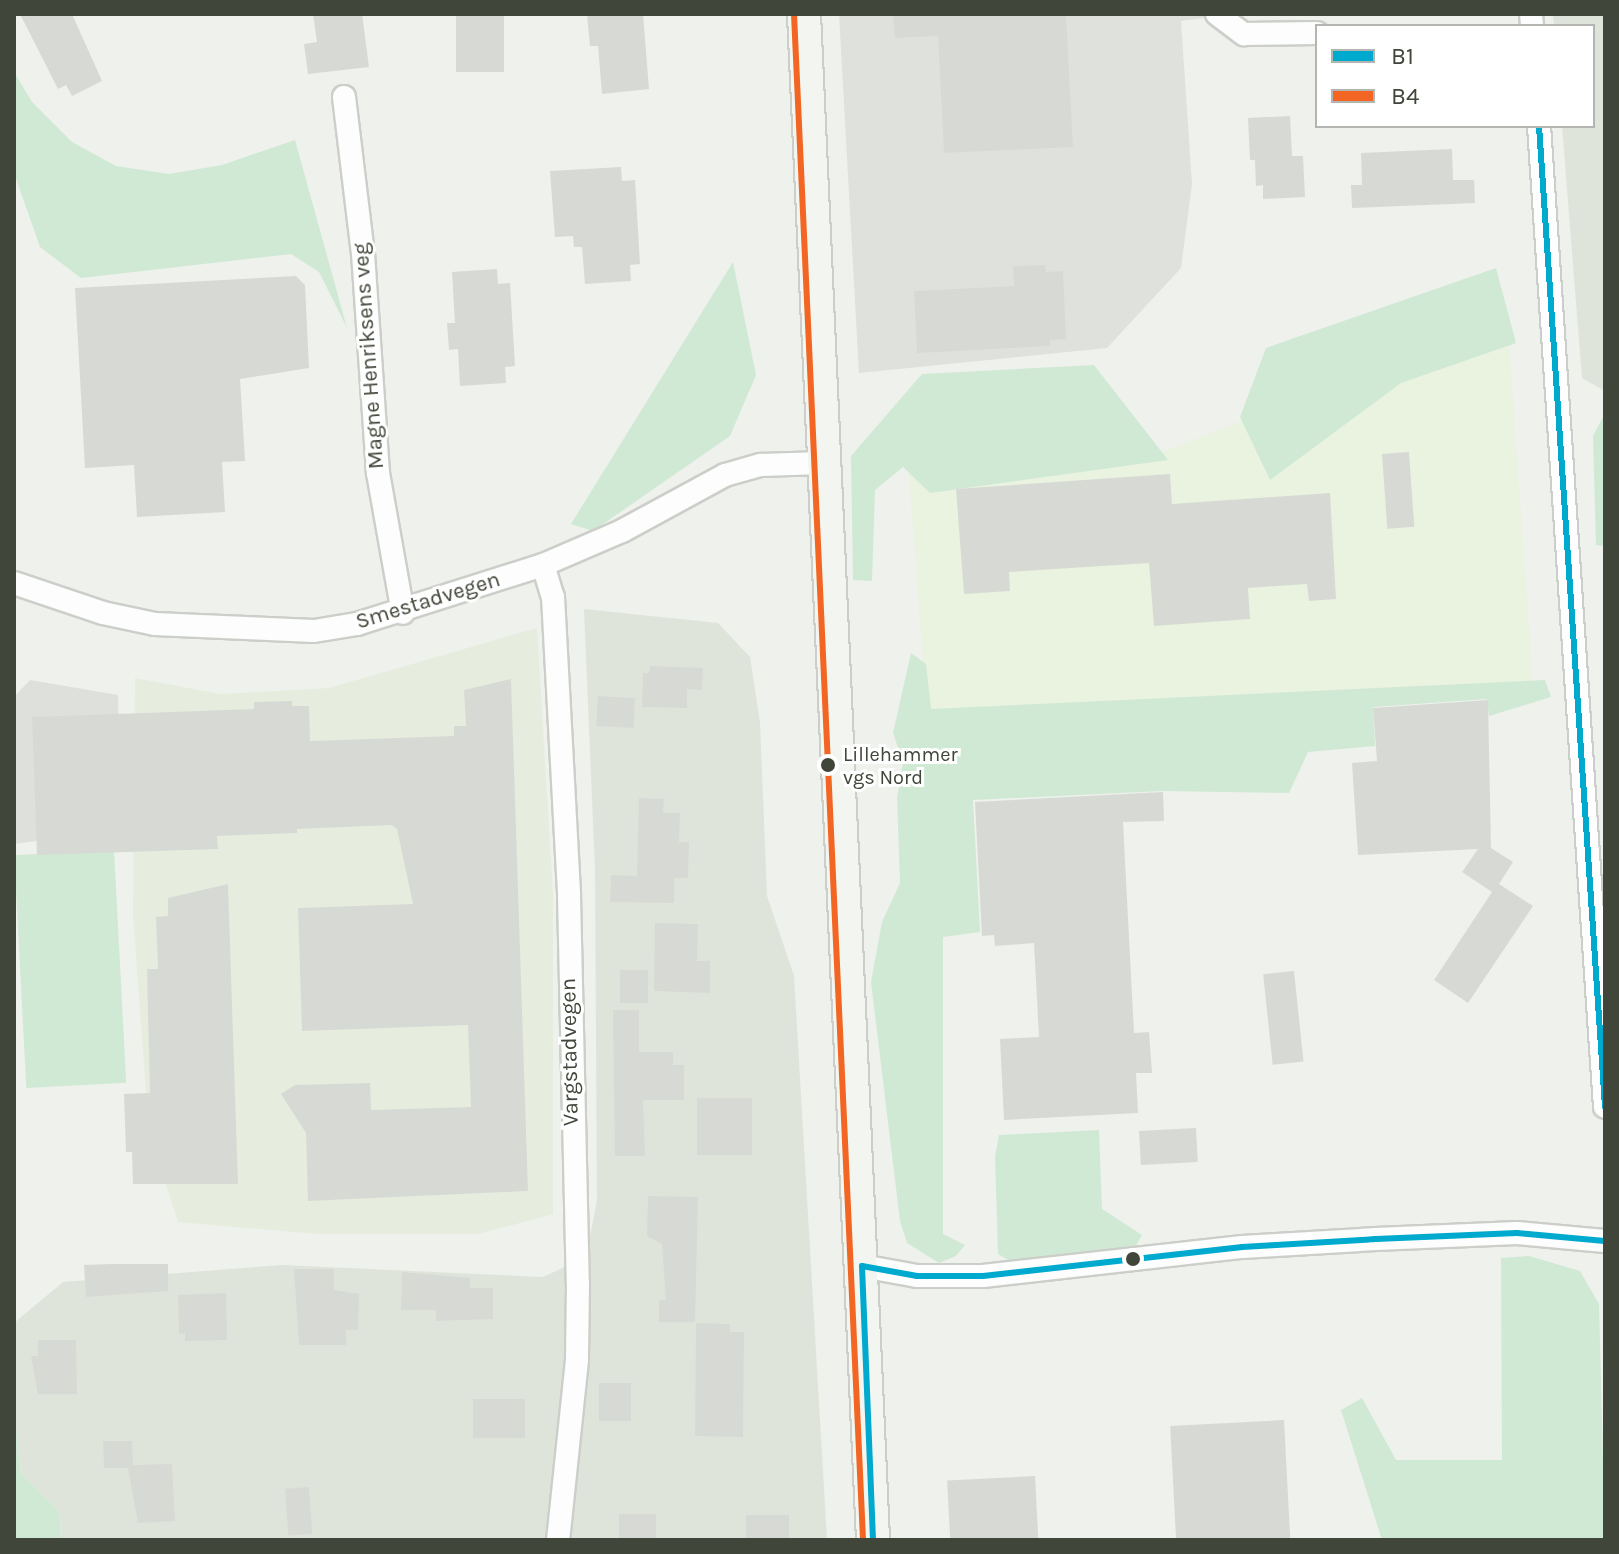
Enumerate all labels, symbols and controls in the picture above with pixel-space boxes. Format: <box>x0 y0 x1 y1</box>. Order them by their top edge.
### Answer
legend <box>1315 24 1595 128</box>
text: B1 <box>1391 42 1414 70</box>
text: B4 <box>1391 82 1419 110</box>
street label: Magne Henriksens veg <box>348 242 390 470</box>
street label: Smestadvegen <box>353 567 503 635</box>
place label: Lillehammer vgs Nord <box>843 742 958 789</box>
marker: Lillehammer vgs Nord <box>820 757 836 773</box>
street label: Vargstadvegen <box>556 978 584 1126</box>
unlabelled marker <box>1125 1251 1141 1267</box>

